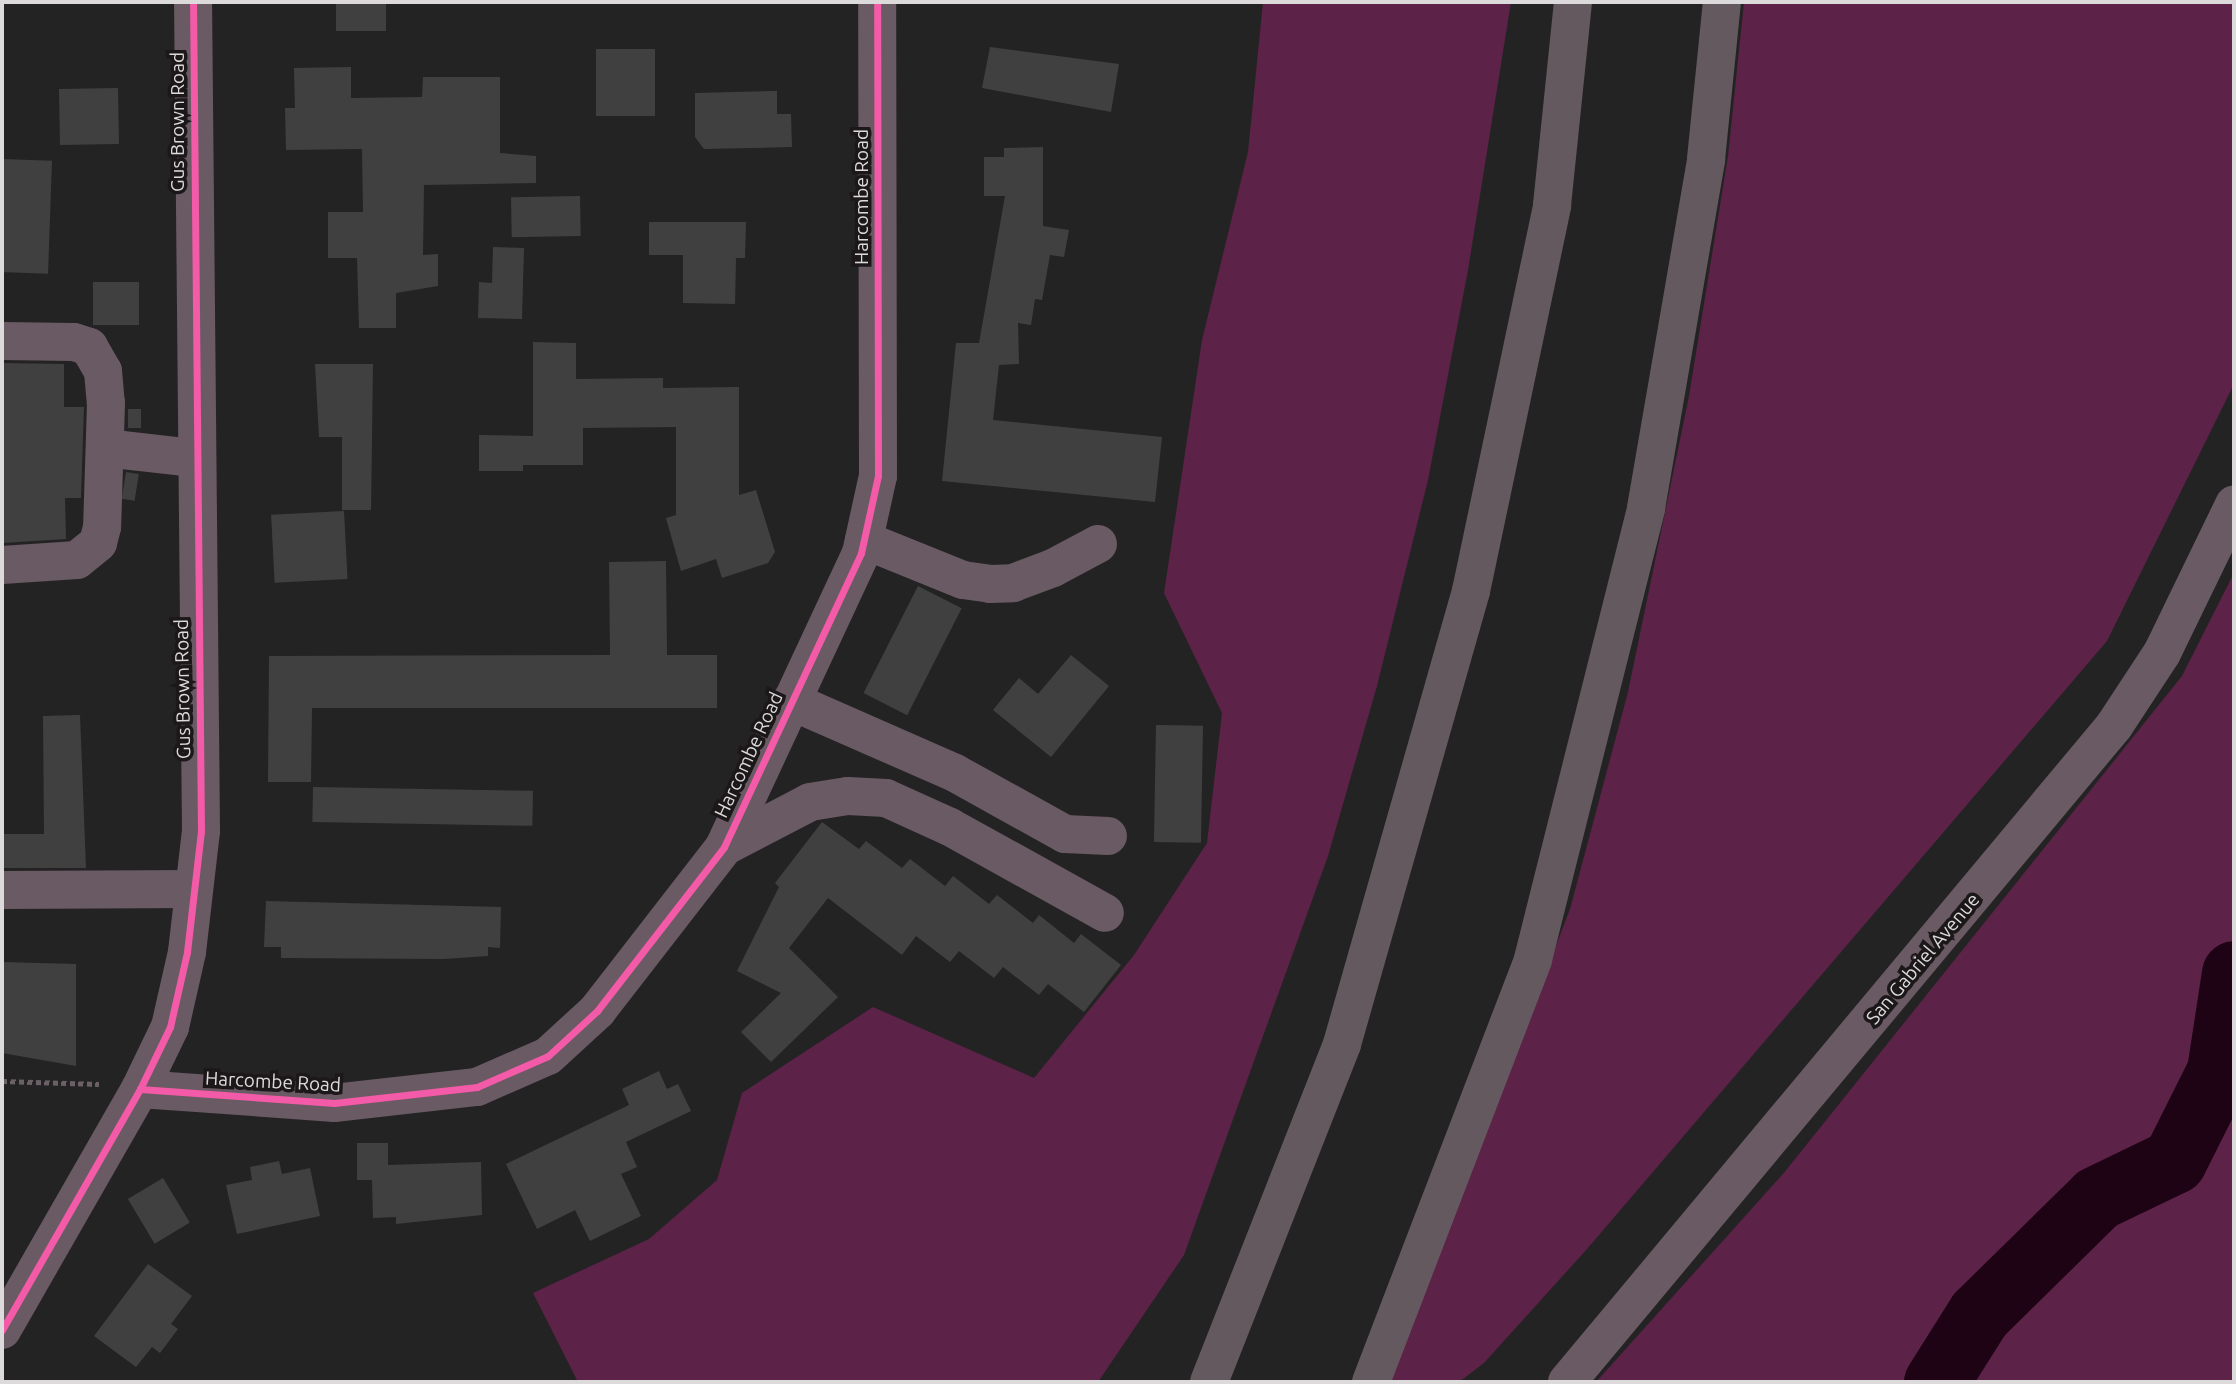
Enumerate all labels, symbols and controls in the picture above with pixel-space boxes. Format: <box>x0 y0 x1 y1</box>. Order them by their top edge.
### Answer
street label: Gus Brown Road <box>167 52 189 192</box>
street label: Harcombe Road <box>851 129 873 265</box>
street label: Gus Brown Road <box>170 619 196 759</box>
street label: Harcombe Road <box>710 688 788 822</box>
street label: San Gabriel Avenue <box>1862 889 1984 1029</box>
street label: Harcombe Road <box>204 1067 342 1097</box>

